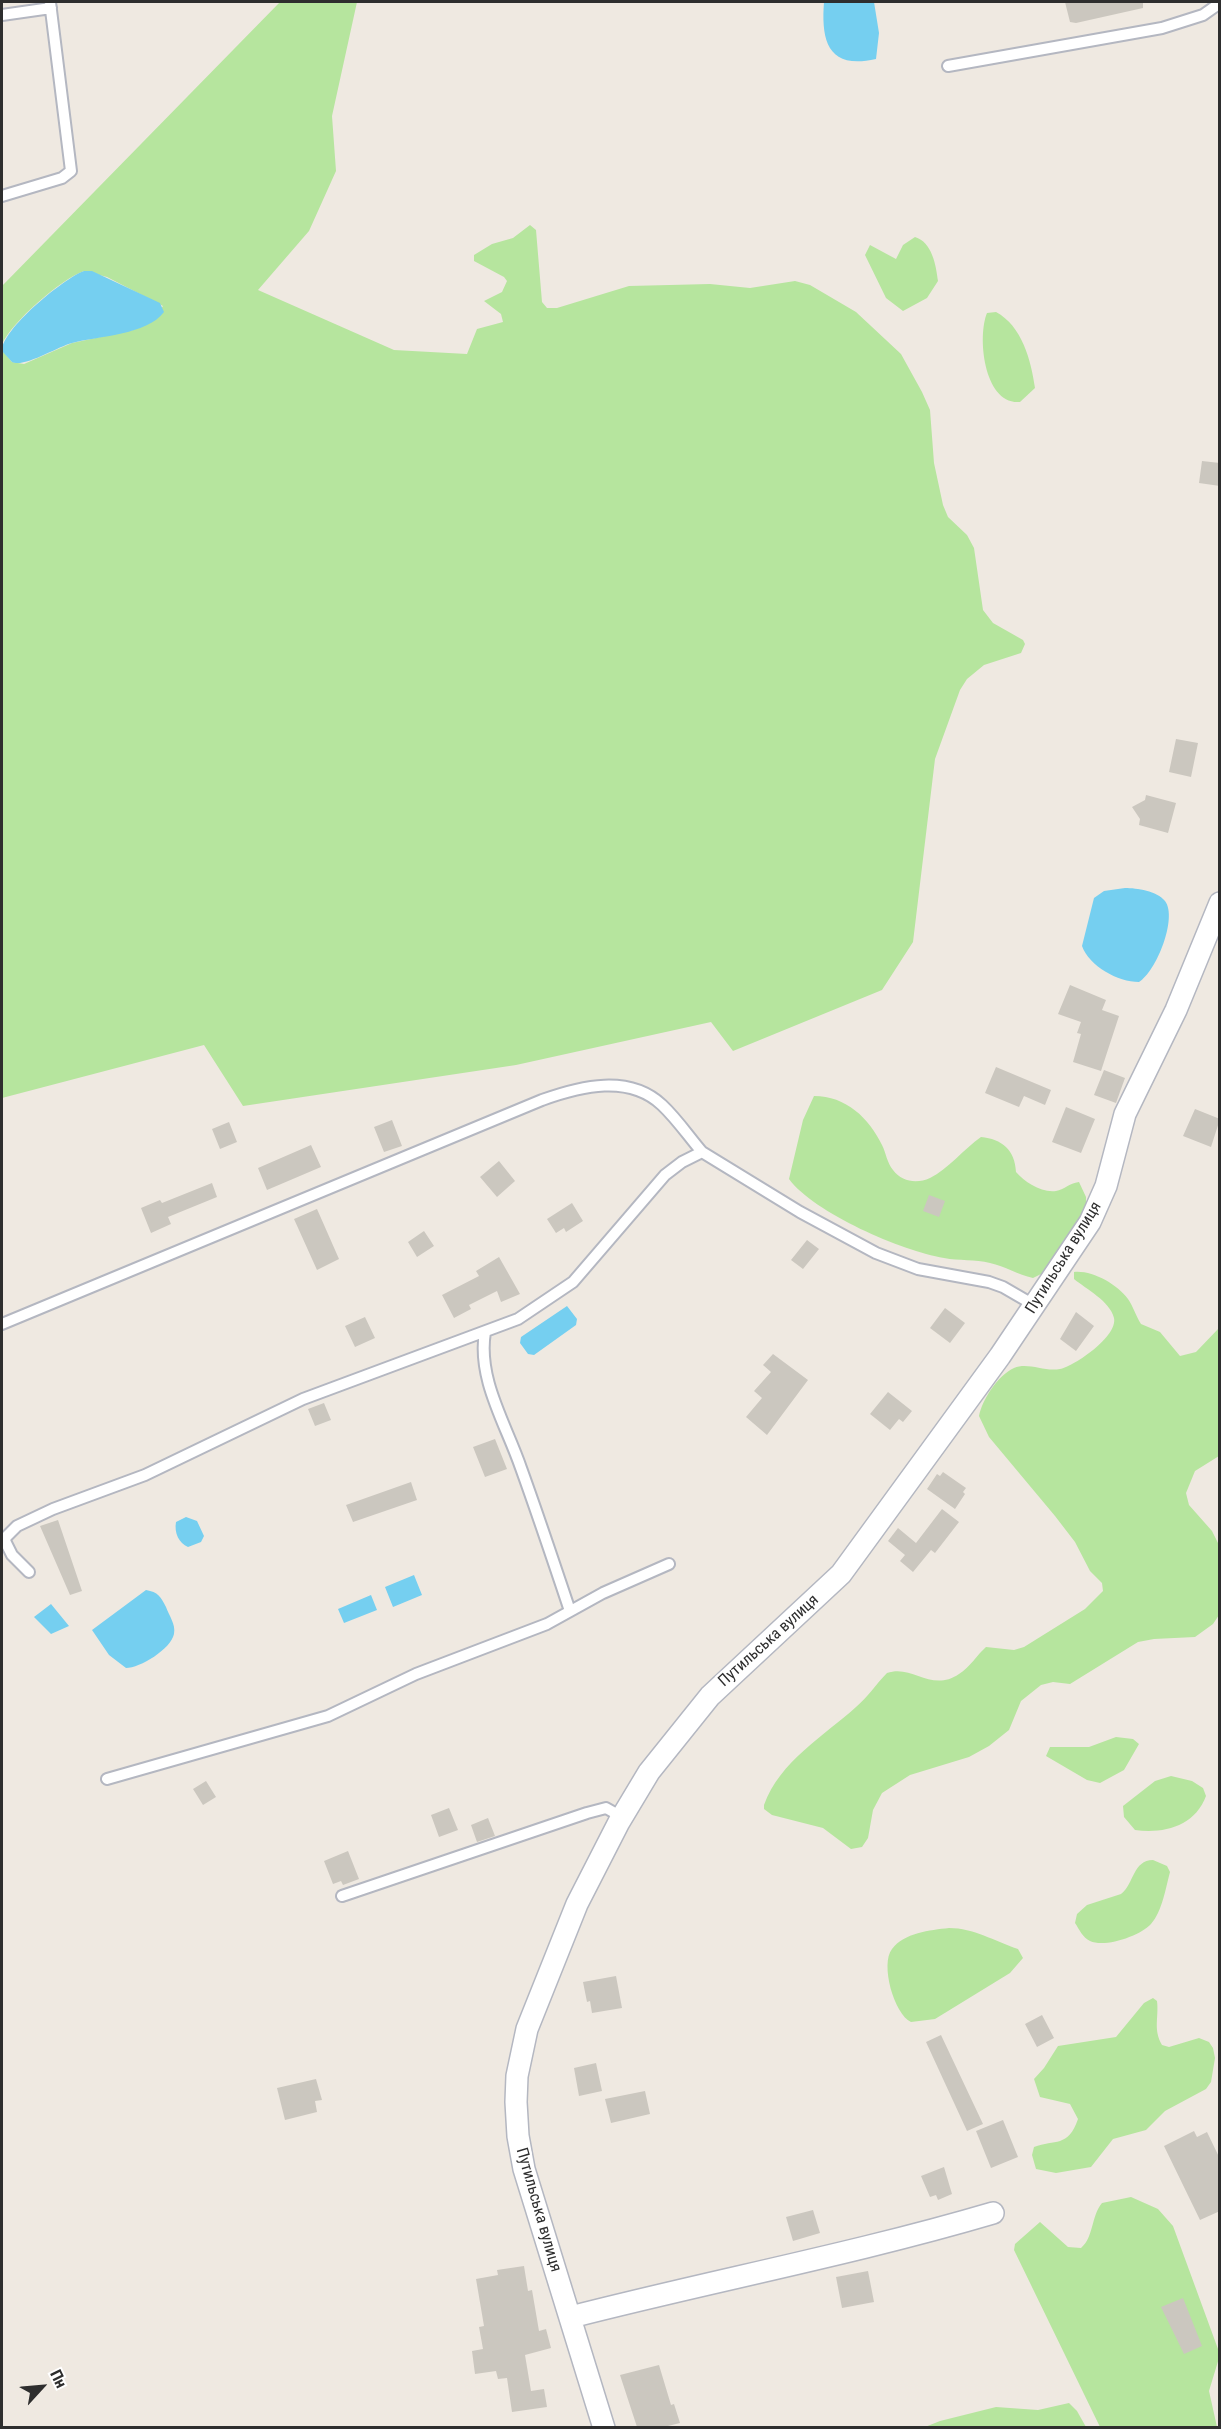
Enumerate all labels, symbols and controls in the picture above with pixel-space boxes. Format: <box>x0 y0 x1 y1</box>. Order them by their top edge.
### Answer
street label: Путильська вулиця <box>1022 1199 1106 1317</box>
street label: Путильська вулиця <box>715 1591 823 1691</box>
street label: Путильська вулиця <box>511 2146 565 2274</box>
north arrow <box>12 2357 72 2417</box>
text: Пн <box>46 2367 71 2391</box>

